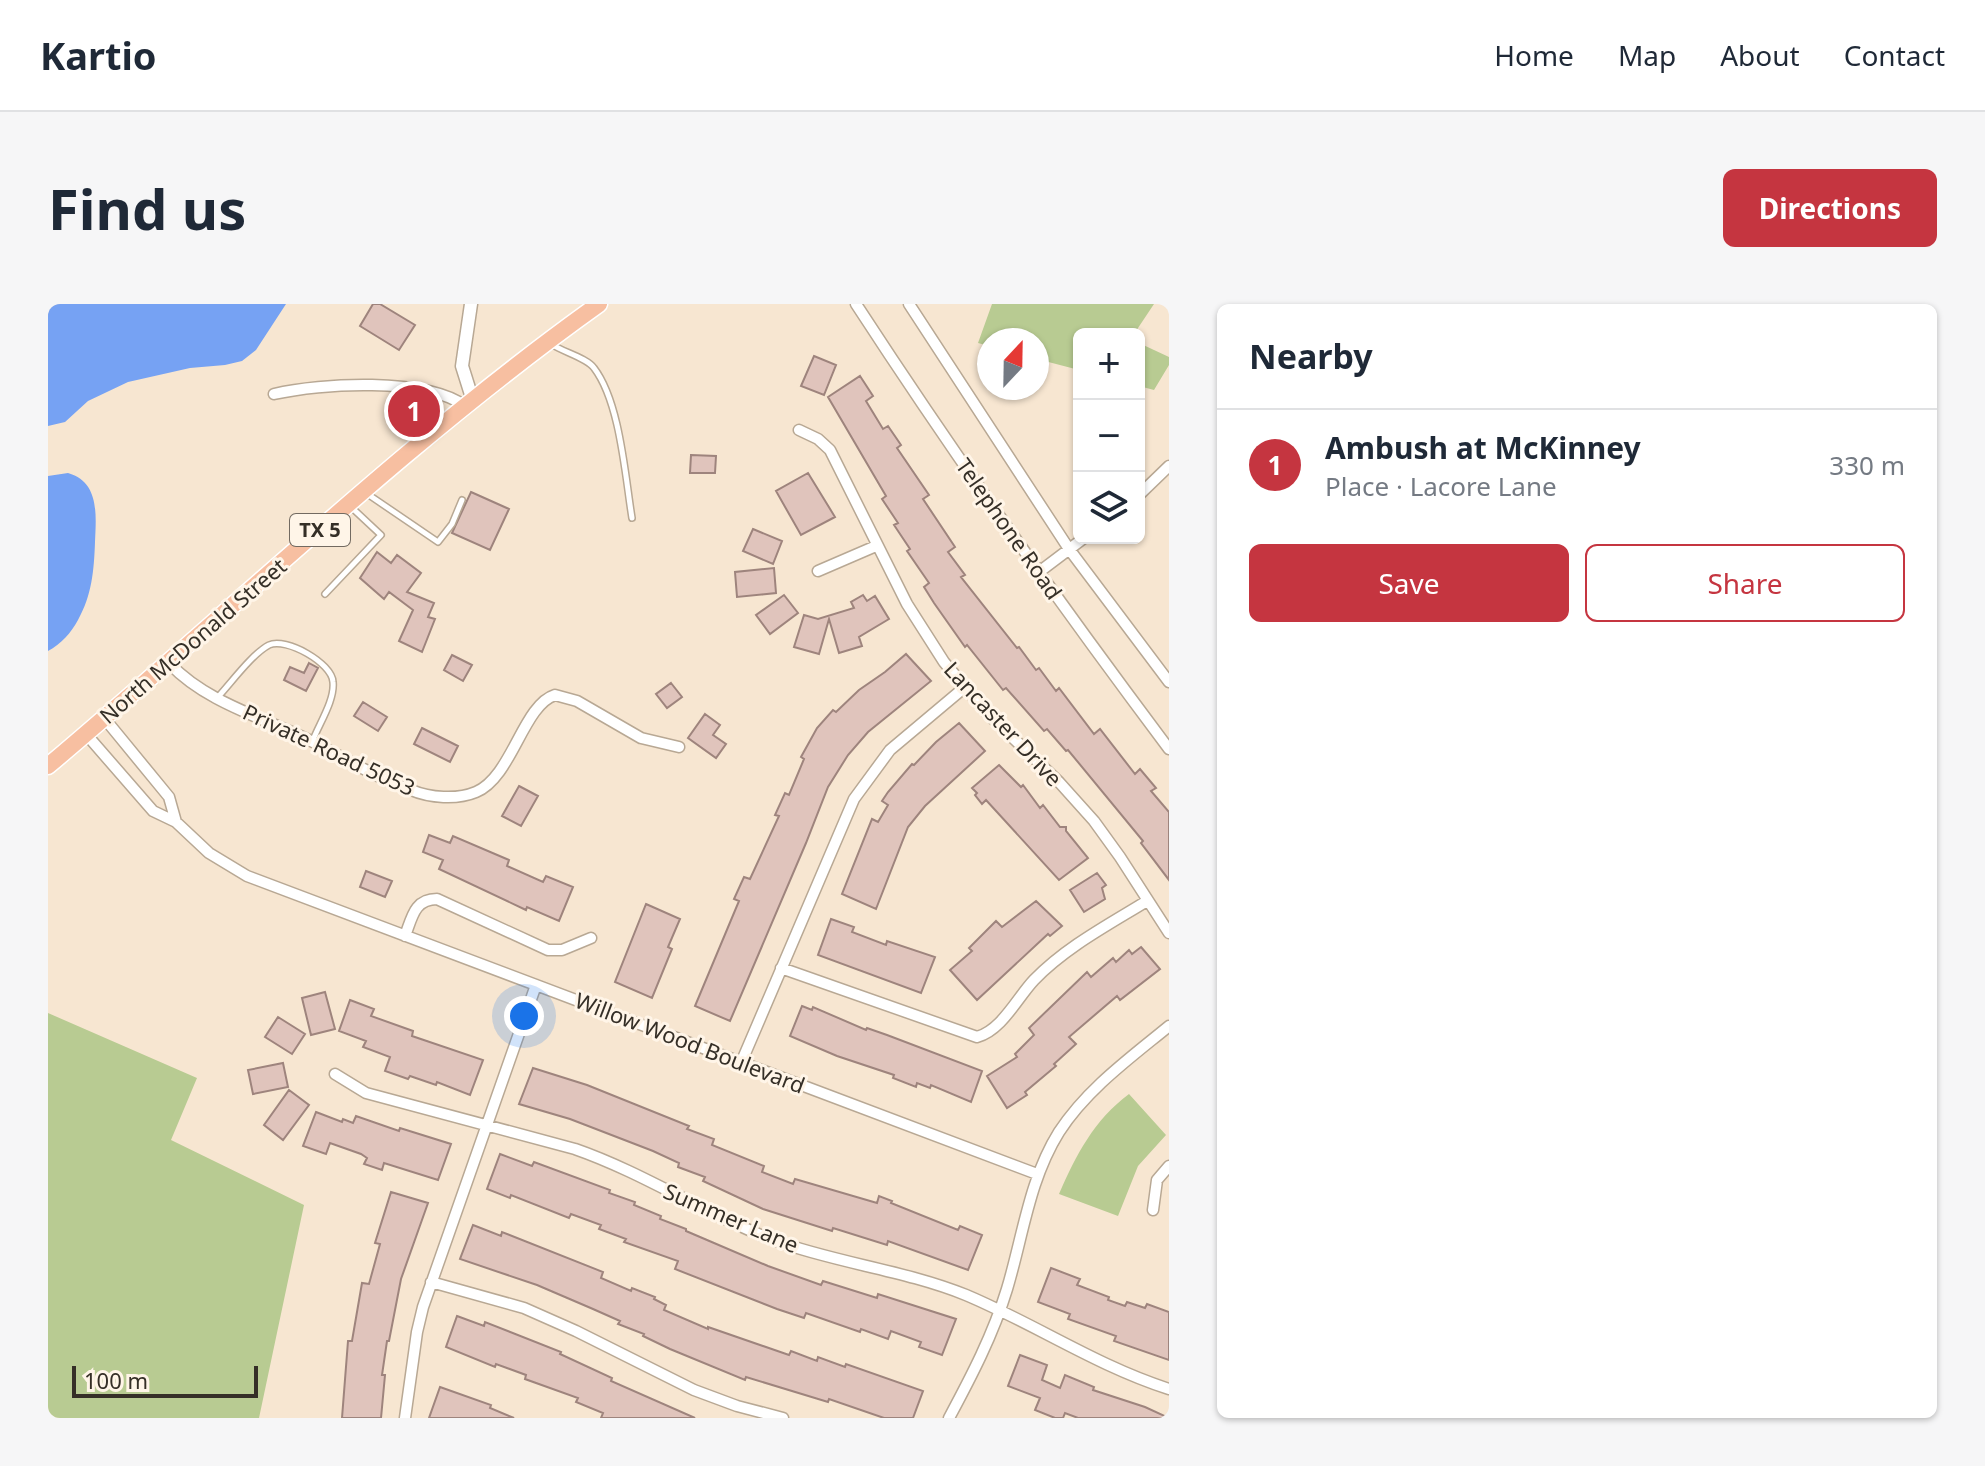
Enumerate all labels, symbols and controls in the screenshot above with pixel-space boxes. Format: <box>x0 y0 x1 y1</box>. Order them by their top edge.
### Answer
text: Kartio <box>40 29 157 81</box>
text: Home <box>1494 36 1574 74</box>
text: Map <box>1618 36 1676 74</box>
text: About <box>1720 36 1800 74</box>
text: Contact <box>1844 36 1945 74</box>
button: Directions <box>1723 169 1937 247</box>
text: Find us <box>48 170 246 246</box>
north arrow <box>977 328 1049 400</box>
map controls <box>1073 328 1145 544</box>
button: + <box>1073 328 1145 400</box>
text: Nearby <box>1249 333 1373 379</box>
pin: 1 <box>388 381 440 441</box>
button: − <box>1073 400 1145 472</box>
text: Ambush at McKinney <box>1325 427 1641 468</box>
text: 1 <box>1268 447 1282 483</box>
text: 330 m <box>1829 447 1905 483</box>
street label: Telephone Road <box>950 452 1070 605</box>
text: Place · Lacore Lane <box>1325 468 1557 504</box>
button: layers <box>1073 472 1145 544</box>
road number: TX 5 <box>290 514 350 546</box>
button: Save <box>1249 544 1569 622</box>
button: Share <box>1585 544 1905 622</box>
street label: North McDonald Street <box>92 551 292 730</box>
street label: Lancaster Drive <box>938 654 1069 792</box>
street label: Private Road 5053 <box>239 696 420 802</box>
street label: Willow Wood Boulevard <box>571 984 810 1100</box>
your location <box>504 996 544 1036</box>
street label: Summer Lane <box>659 1175 803 1259</box>
scale bar <box>72 1362 258 1398</box>
text: 100 m <box>84 1365 148 1395</box>

